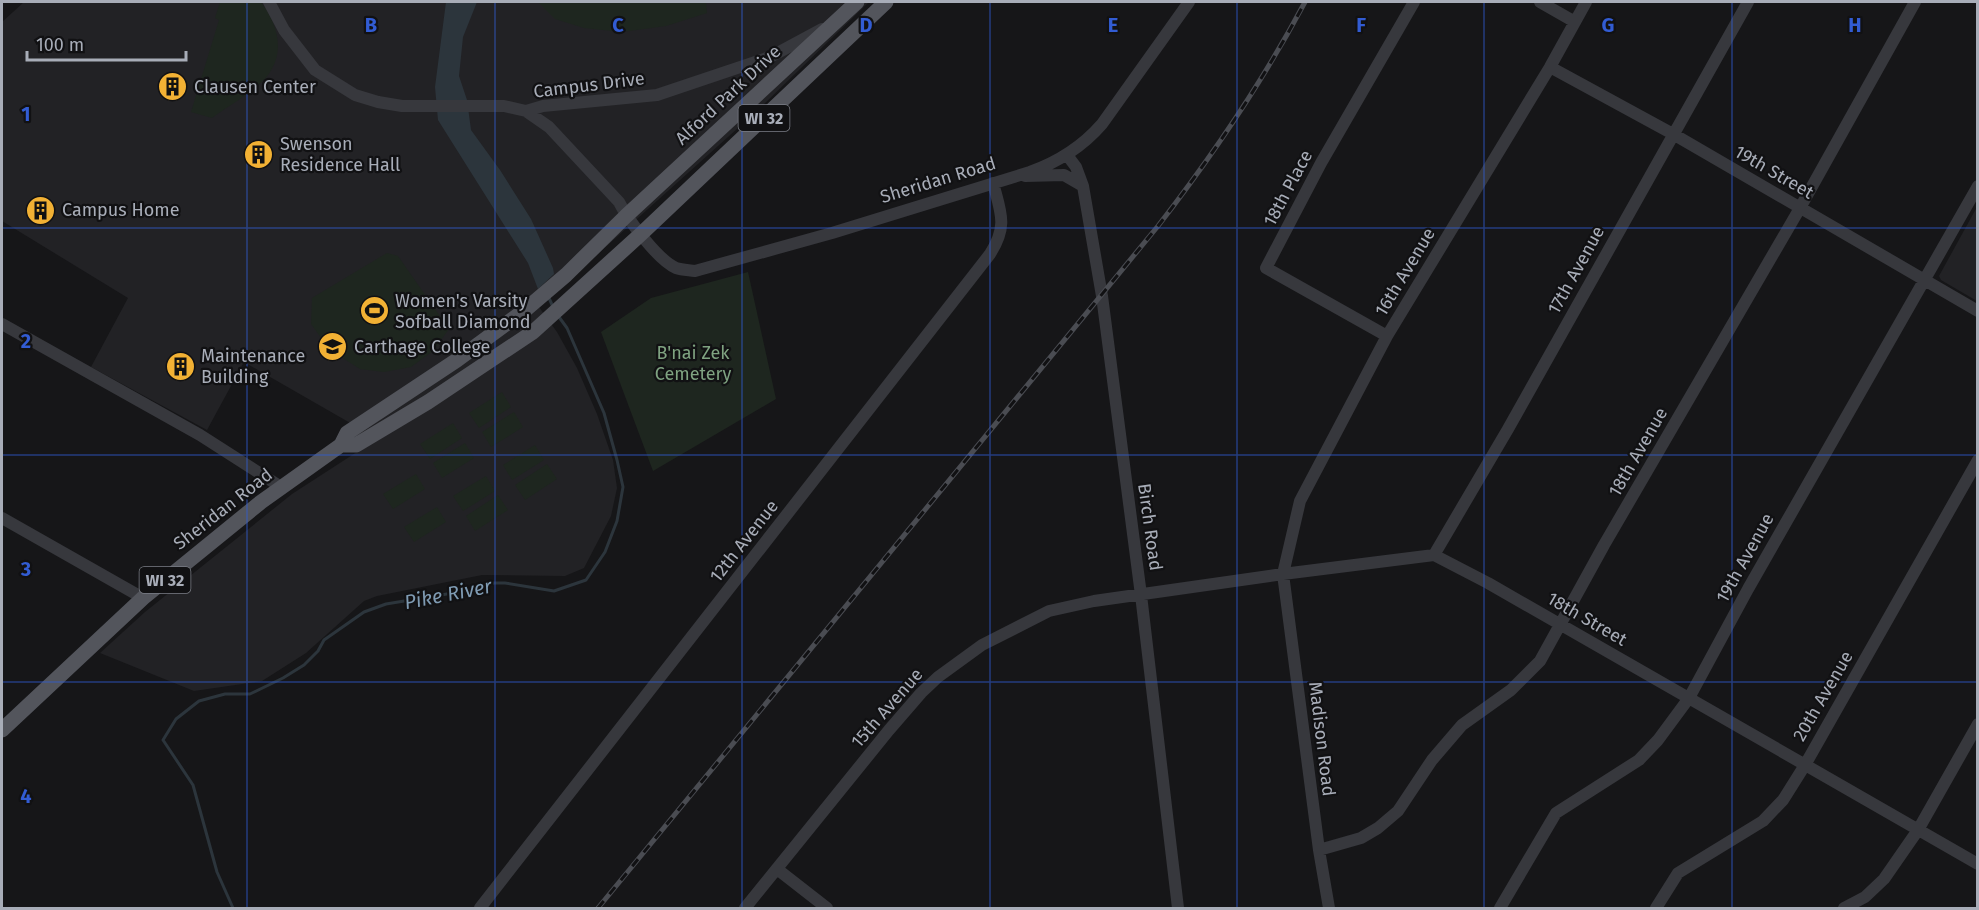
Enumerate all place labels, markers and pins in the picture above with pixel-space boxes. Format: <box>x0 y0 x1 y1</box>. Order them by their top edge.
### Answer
building icon: Clausen Center <box>157 71 189 103</box>
place label: Clausen Center <box>194 76 316 98</box>
place label: Swenson Residence Hall <box>280 133 400 176</box>
building icon: Swenson Residence Hall <box>243 138 275 170</box>
building icon: Campus Home <box>25 194 57 226</box>
place label: Campus Home <box>62 199 179 221</box>
place label: Women's Varsity Sofball Diamond <box>395 290 531 333</box>
sports icon: Women's Varsity Sofball Diamond <box>358 295 390 327</box>
school or university icon: Carthage College <box>317 331 349 363</box>
place label: Carthage College <box>354 336 490 358</box>
place label: Maintenance Building <box>201 345 305 388</box>
building icon: Maintenance Building <box>164 350 196 382</box>

